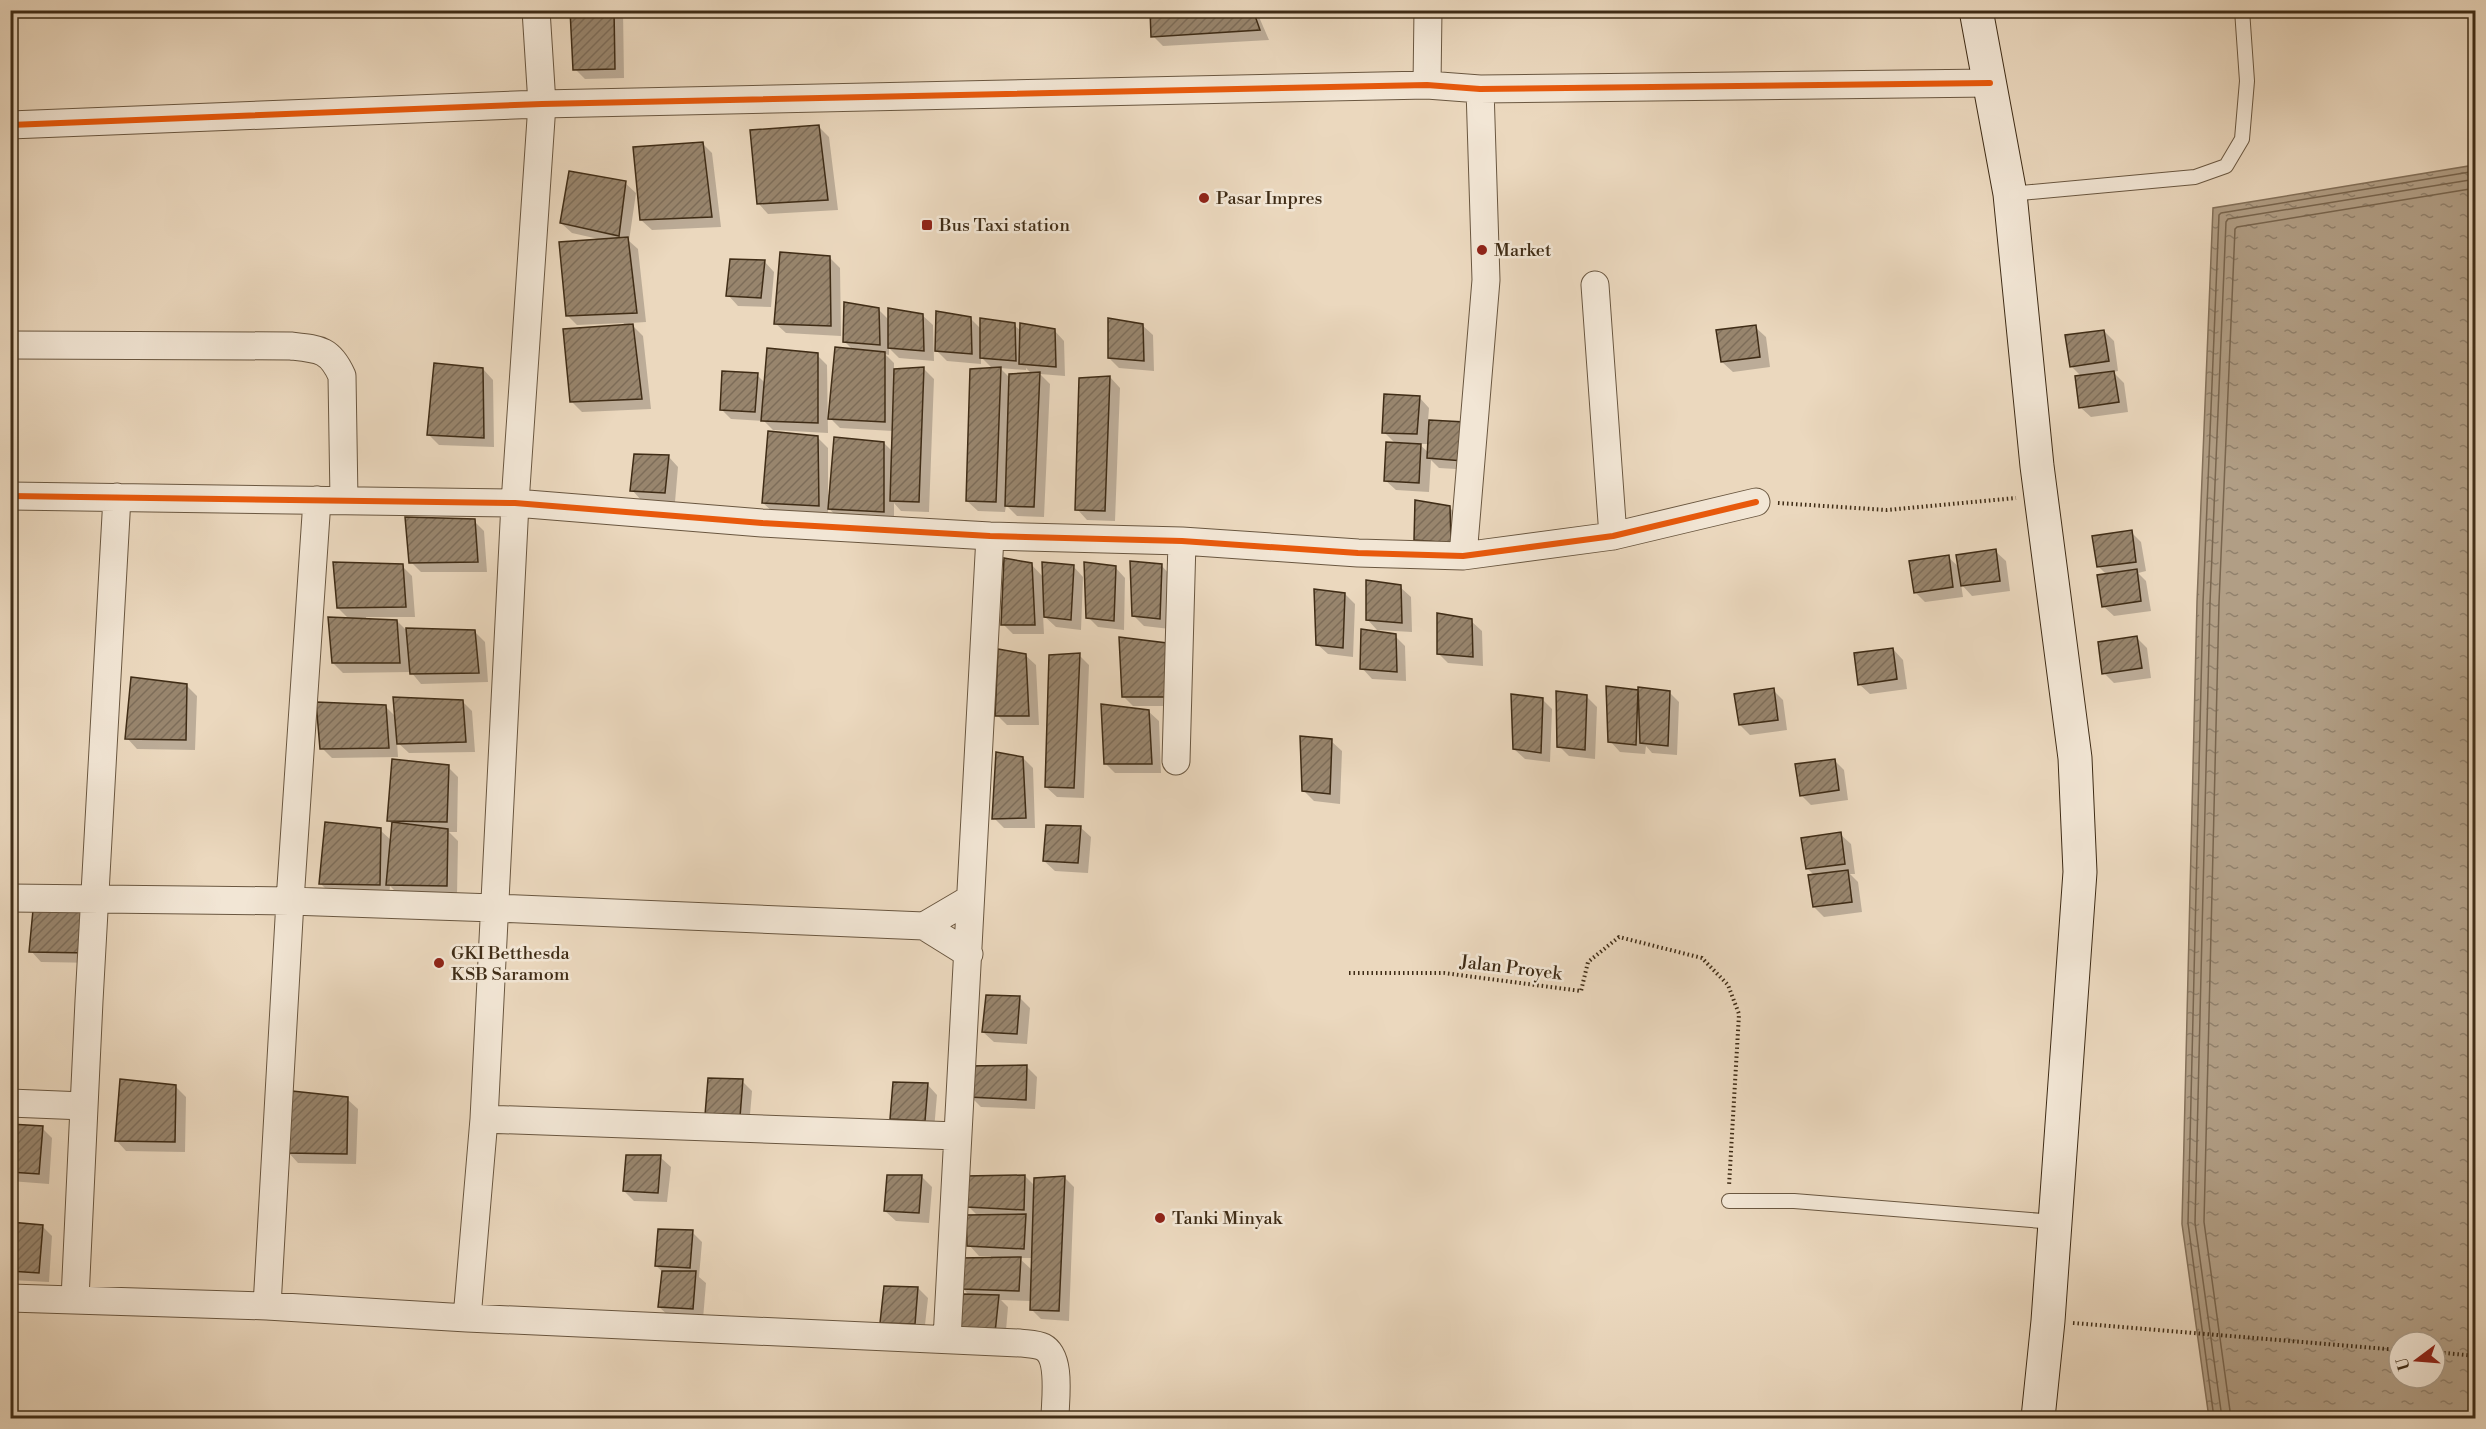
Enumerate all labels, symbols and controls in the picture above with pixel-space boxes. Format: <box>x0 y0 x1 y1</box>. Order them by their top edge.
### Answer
place label: Pasar Impres <box>1216 187 1323 210</box>
marker: Pasar Impres <box>1197 191 1211 205</box>
place label: Bus Taxi station <box>938 214 1070 237</box>
marker: Bus Taxi station <box>920 218 934 232</box>
place label: Market <box>1494 239 1552 262</box>
marker: Market <box>1475 243 1489 257</box>
place label: GKI Betthesda KSB Saramom <box>451 942 571 986</box>
street label: Jalan Proyek <box>1458 950 1565 986</box>
marker: GKI Betthesda KSB Saramom <box>432 956 446 970</box>
place label: Tanki Minyak <box>1172 1207 1284 1230</box>
marker: Tanki Minyak <box>1153 1211 1167 1225</box>
north arrow <box>2387 1330 2447 1390</box>
text: U <box>2392 1355 2415 1373</box>

